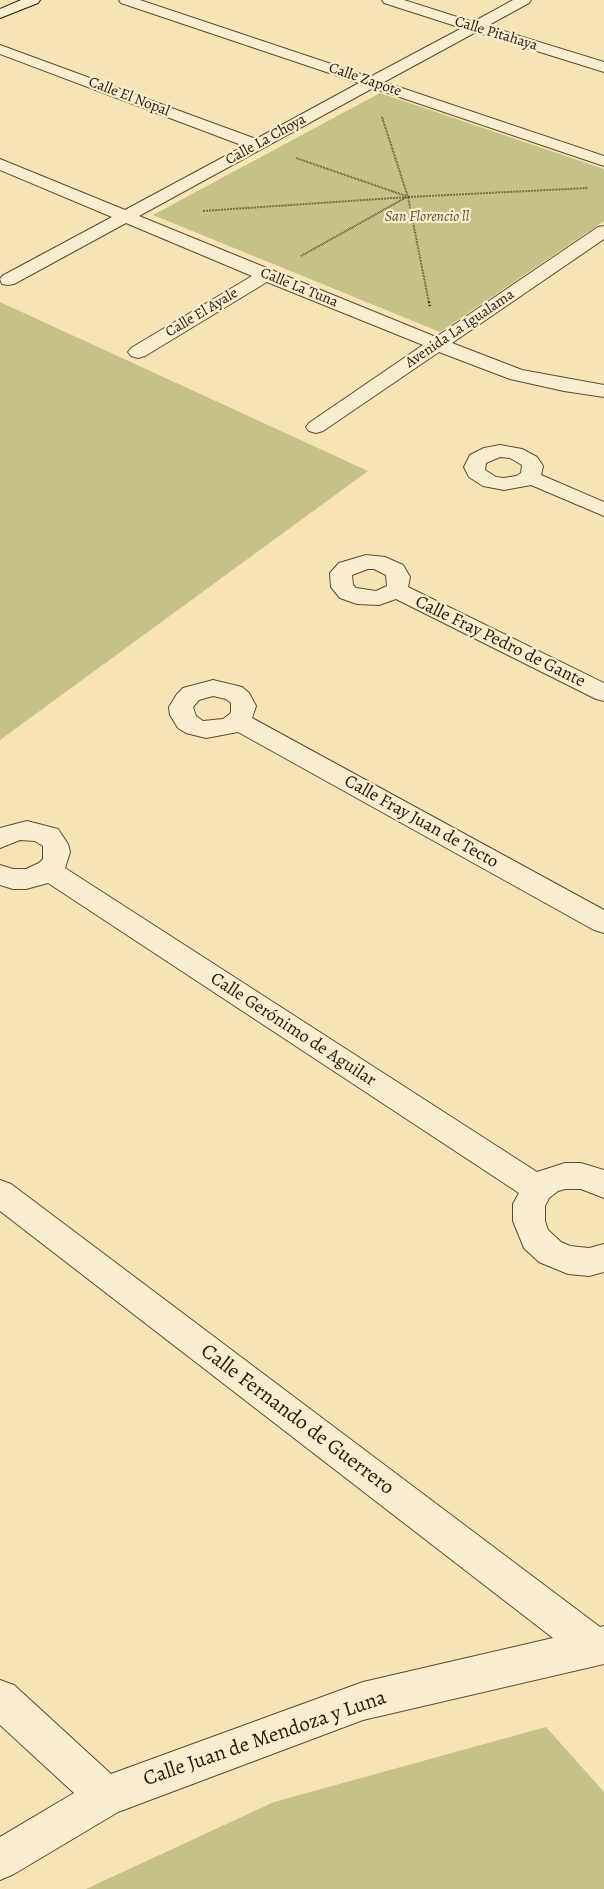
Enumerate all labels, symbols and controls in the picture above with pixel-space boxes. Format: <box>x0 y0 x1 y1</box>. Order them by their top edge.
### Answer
street label: Calle Pitahaya <box>452 13 540 55</box>
street label: Calle Zapote <box>326 59 404 101</box>
street label: Calle El Nopal <box>86 73 172 121</box>
street label: Calle La Choya <box>223 111 309 169</box>
park label: San Florencio ll <box>385 208 469 226</box>
street label: Calle La Tuna <box>258 264 340 312</box>
street label: Calle El Ayale <box>163 284 241 342</box>
street label: Avenida La Igualama <box>402 286 518 372</box>
street label: Calle Fray Pedro de Gante <box>411 591 589 693</box>
street label: Calle Fray Juan de Tecto <box>340 771 502 873</box>
street label: Calle Gerónimo de Aguilar <box>206 968 380 1092</box>
street label: Calle Fernando de Guerrero <box>195 1339 399 1501</box>
street label: Calle Juan de Mendoza y Luna <box>140 1686 390 1792</box>

